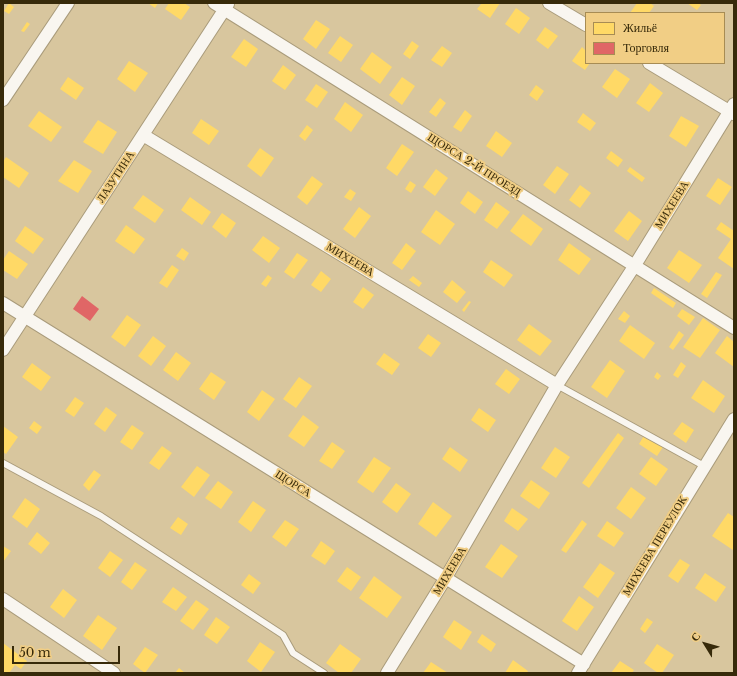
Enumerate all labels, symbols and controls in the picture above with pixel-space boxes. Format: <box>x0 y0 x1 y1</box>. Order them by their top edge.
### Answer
legend <box>585 12 725 64</box>
text: Жильё <box>623 20 657 35</box>
text: Торговля <box>623 40 669 55</box>
street label: ЩОРСА 2-Й ПРОЕЗД <box>425 131 523 199</box>
street label: ЛАЗУТИНА <box>94 149 138 205</box>
street label: МИХЕЕВА <box>652 179 692 231</box>
street label: МИХЕЕВА <box>324 241 376 279</box>
street label: ЩОРСА <box>273 468 313 500</box>
street label: МИХЕЕВА ПЕРЕУЛОК <box>620 494 690 598</box>
street label: МИХЕЕВА <box>431 545 469 597</box>
north arrow <box>685 624 725 664</box>
text: С <box>687 629 703 644</box>
scale bar <box>14 638 122 664</box>
text: 50 m <box>19 645 51 660</box>

